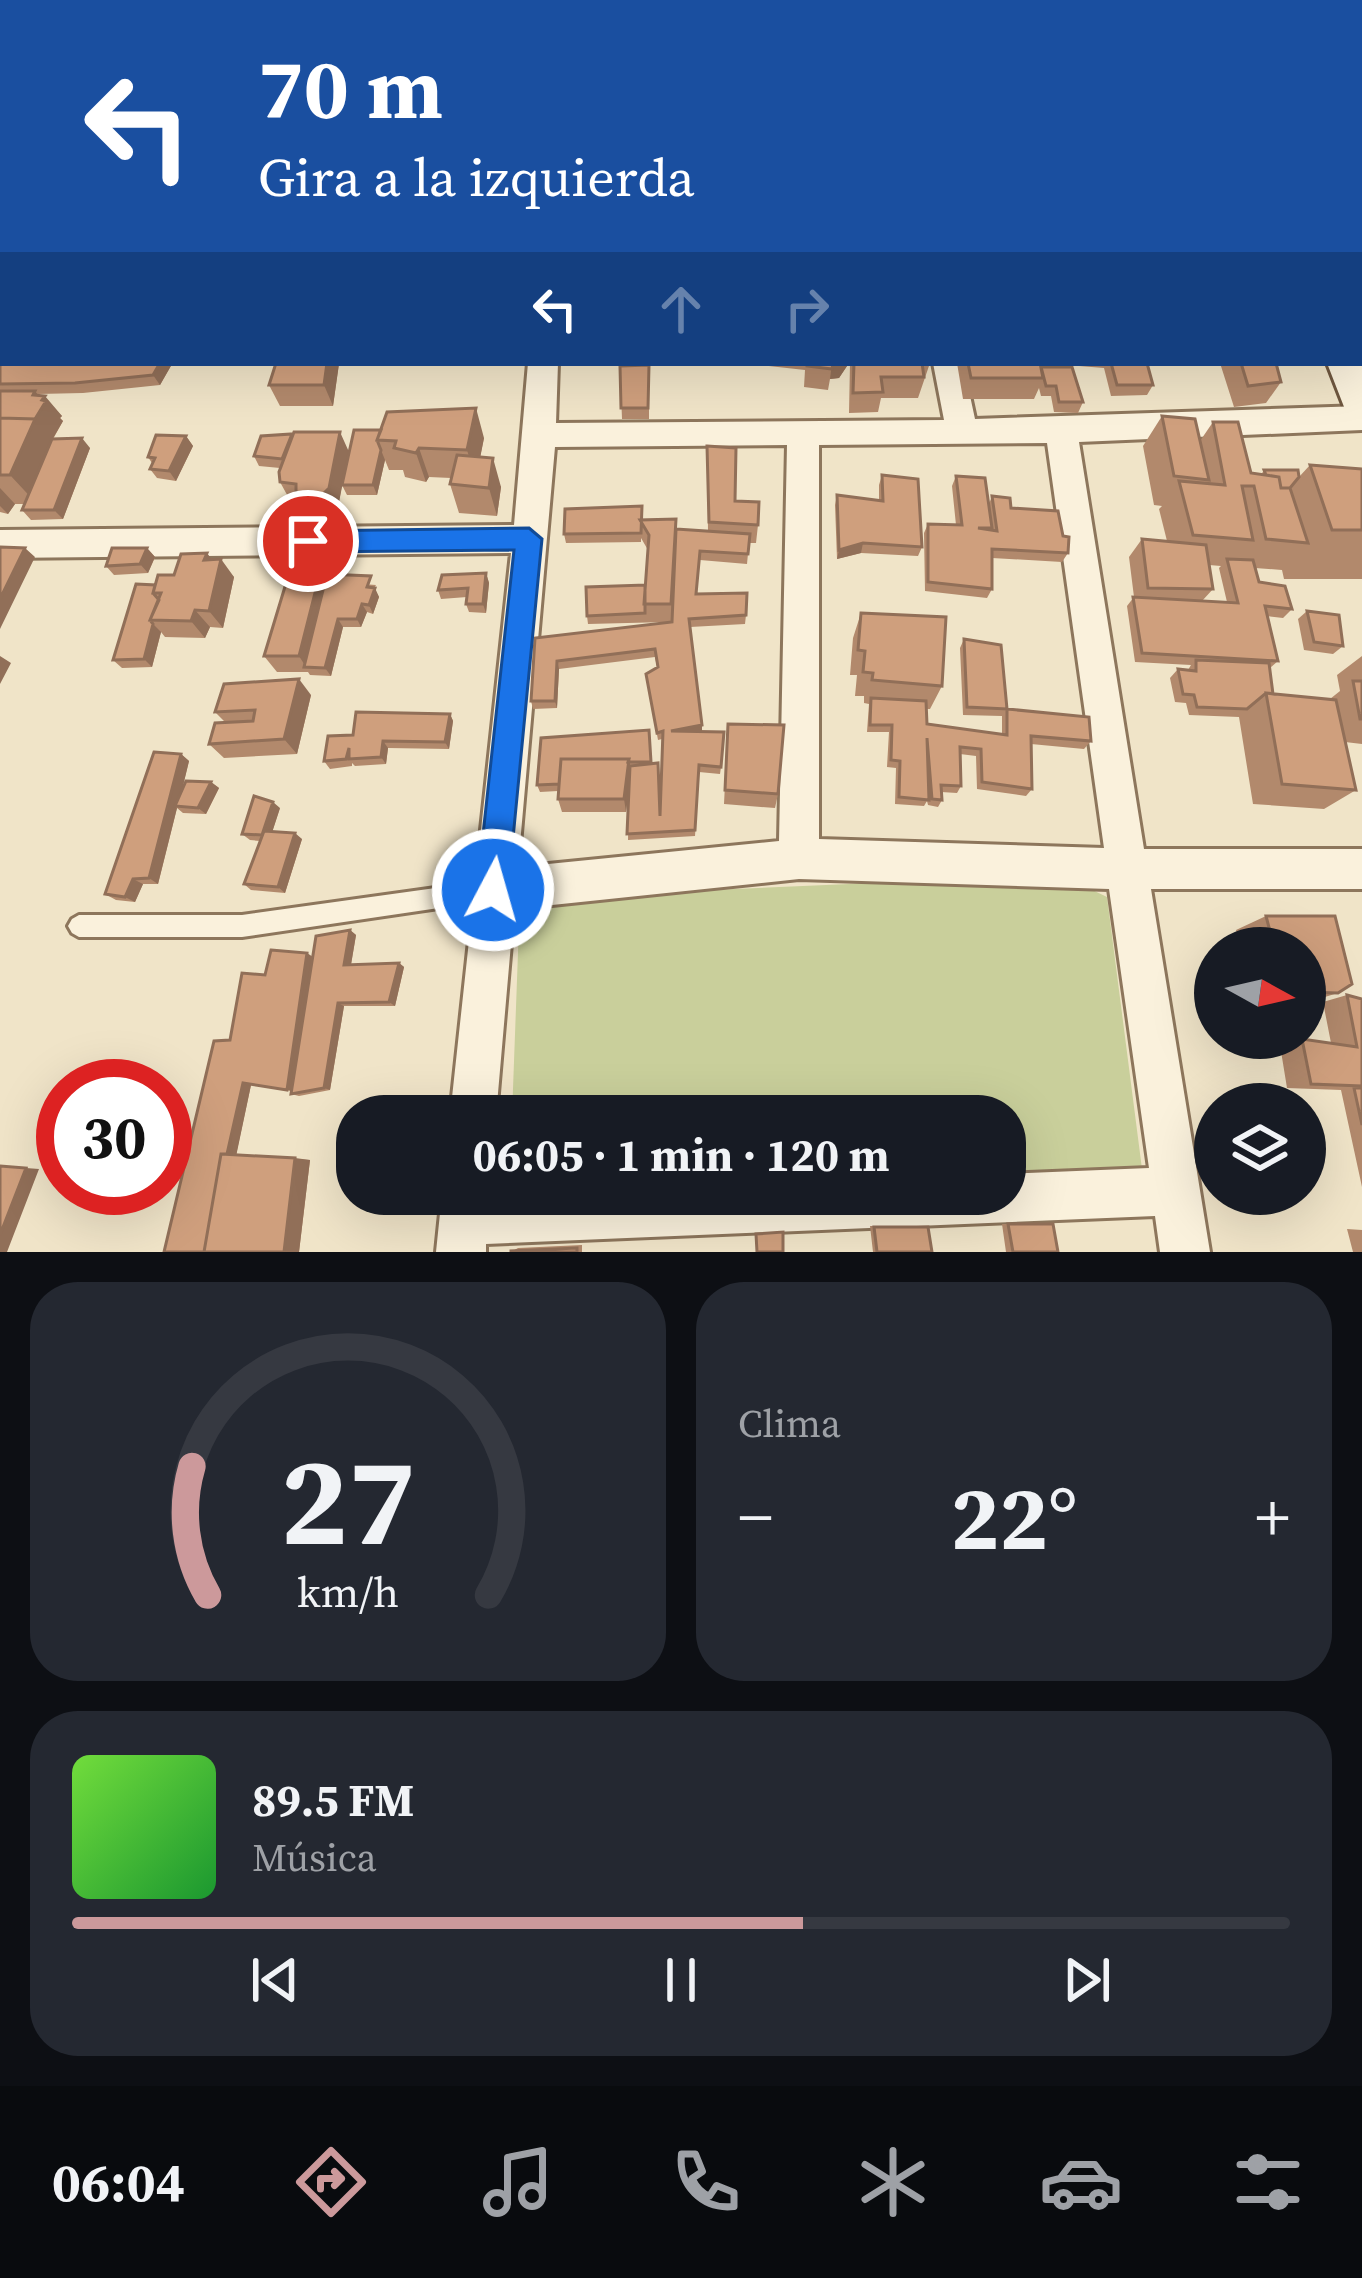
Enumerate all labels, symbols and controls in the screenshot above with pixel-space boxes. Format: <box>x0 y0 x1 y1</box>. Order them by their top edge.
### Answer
text: 70 m <box>258 31 443 146</box>
icon: left <box>60 48 216 204</box>
text: Gira a la izquierda <box>258 140 695 214</box>
icon: left <box>522 276 588 342</box>
icon: ahead <box>648 276 714 342</box>
icon: right <box>774 276 840 342</box>
pin <box>257 490 359 592</box>
icon: arrive <box>275 508 341 574</box>
position arrow <box>430 827 556 953</box>
north arrow <box>1194 927 1326 1059</box>
map controls <box>1194 927 1326 1215</box>
speed limit sign: 30 <box>36 1059 192 1215</box>
button: layers <box>1194 1083 1326 1215</box>
text: 06:05 · 1 min · 120 m <box>473 1124 889 1186</box>
text: Clima <box>738 1397 841 1450</box>
text: 27 <box>280 1415 416 1586</box>
text: 22° <box>950 1456 1078 1579</box>
text: − <box>738 1472 773 1562</box>
text: + <box>1255 1472 1290 1562</box>
text: km/h <box>297 1562 399 1620</box>
text: 89.5 FM <box>252 1769 414 1831</box>
text: Música <box>252 1831 377 1884</box>
icon: previous <box>242 1947 308 2013</box>
icon: pause <box>648 1947 714 2013</box>
icon: next <box>1054 1947 1120 2013</box>
icon: directions <box>289 2140 373 2224</box>
icon: music <box>476 2140 560 2224</box>
icon: phone <box>664 2140 748 2224</box>
icon: climate <box>851 2140 935 2224</box>
icon: car <box>1039 2140 1123 2224</box>
icon: filters <box>1226 2140 1310 2224</box>
text: 06:04 <box>52 2145 185 2219</box>

